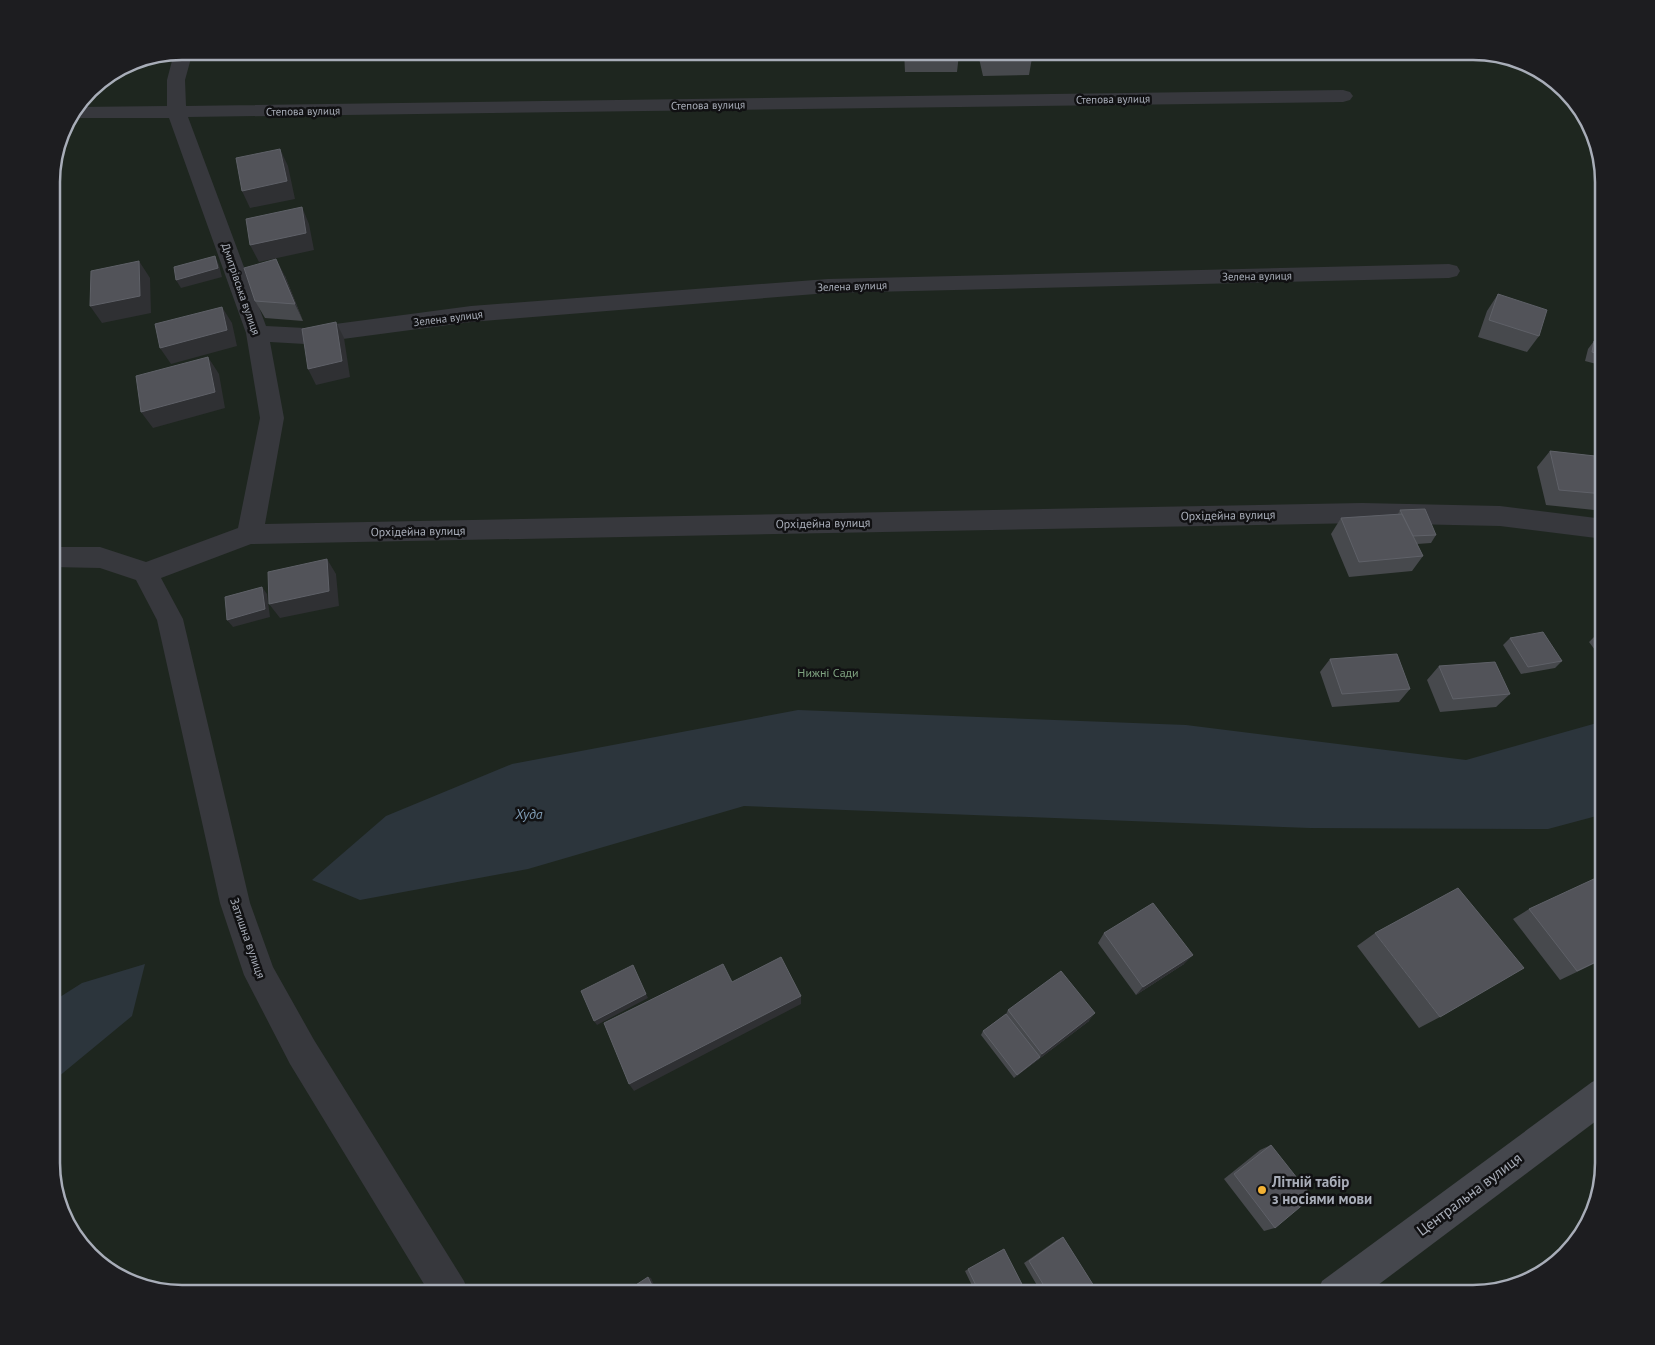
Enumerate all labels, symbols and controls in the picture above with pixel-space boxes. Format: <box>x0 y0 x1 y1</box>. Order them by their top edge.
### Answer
street label: Степова вулиця <box>1076 91 1150 107</box>
street label: Степова вулиця <box>671 97 745 113</box>
street label: Степова вулиця <box>266 103 340 119</box>
street label: Дмитрівська вулиця <box>219 241 263 337</box>
street label: Зелена вулиця <box>1222 268 1292 284</box>
street label: Зелена вулиця <box>817 278 887 294</box>
street label: Зелена вулиця <box>412 307 484 329</box>
street label: Орхідейна вулиця <box>1180 507 1276 523</box>
street label: Орхідейна вулиця <box>775 515 871 531</box>
street label: Орхідейна вулиця <box>370 523 466 539</box>
park label: Нижні Сади <box>797 665 859 680</box>
water label: Худа <box>514 805 543 823</box>
street label: Затишна вулиця <box>227 896 269 980</box>
street label: Центральна вулиця <box>1413 1148 1525 1240</box>
place label: Літній табір з носіями мови <box>1271 1172 1372 1208</box>
marker: Літній табір з носіями мови <box>1256 1184 1268 1196</box>

